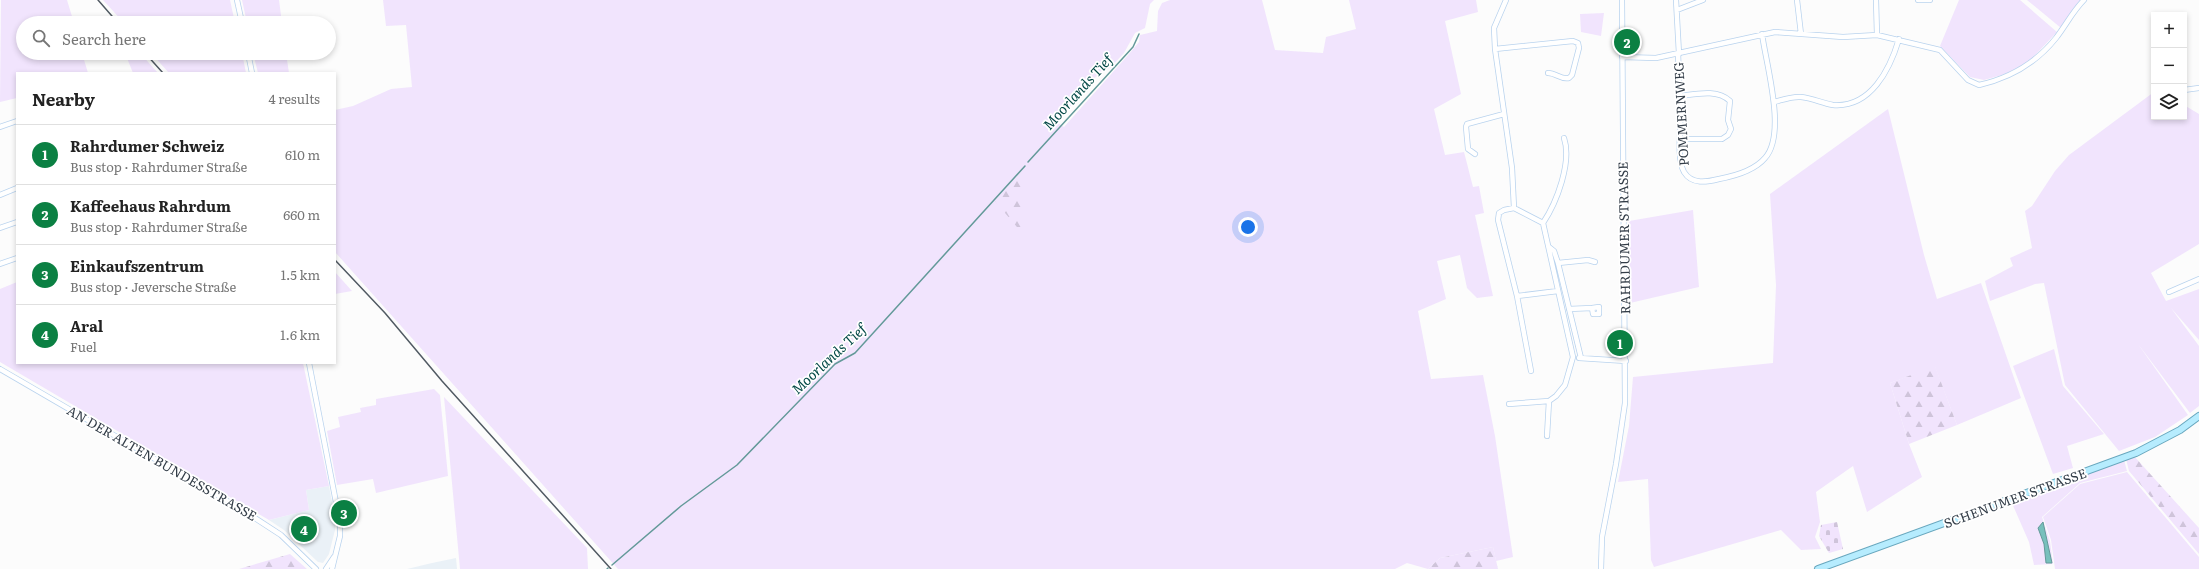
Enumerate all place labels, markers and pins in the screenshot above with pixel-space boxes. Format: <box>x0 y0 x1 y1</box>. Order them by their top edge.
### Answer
pin: 2 <box>1614 27 1640 57</box>
pin: 1 <box>1607 328 1633 358</box>
pin: 3 <box>331 498 357 528</box>
pin: 4 <box>291 514 317 544</box>

